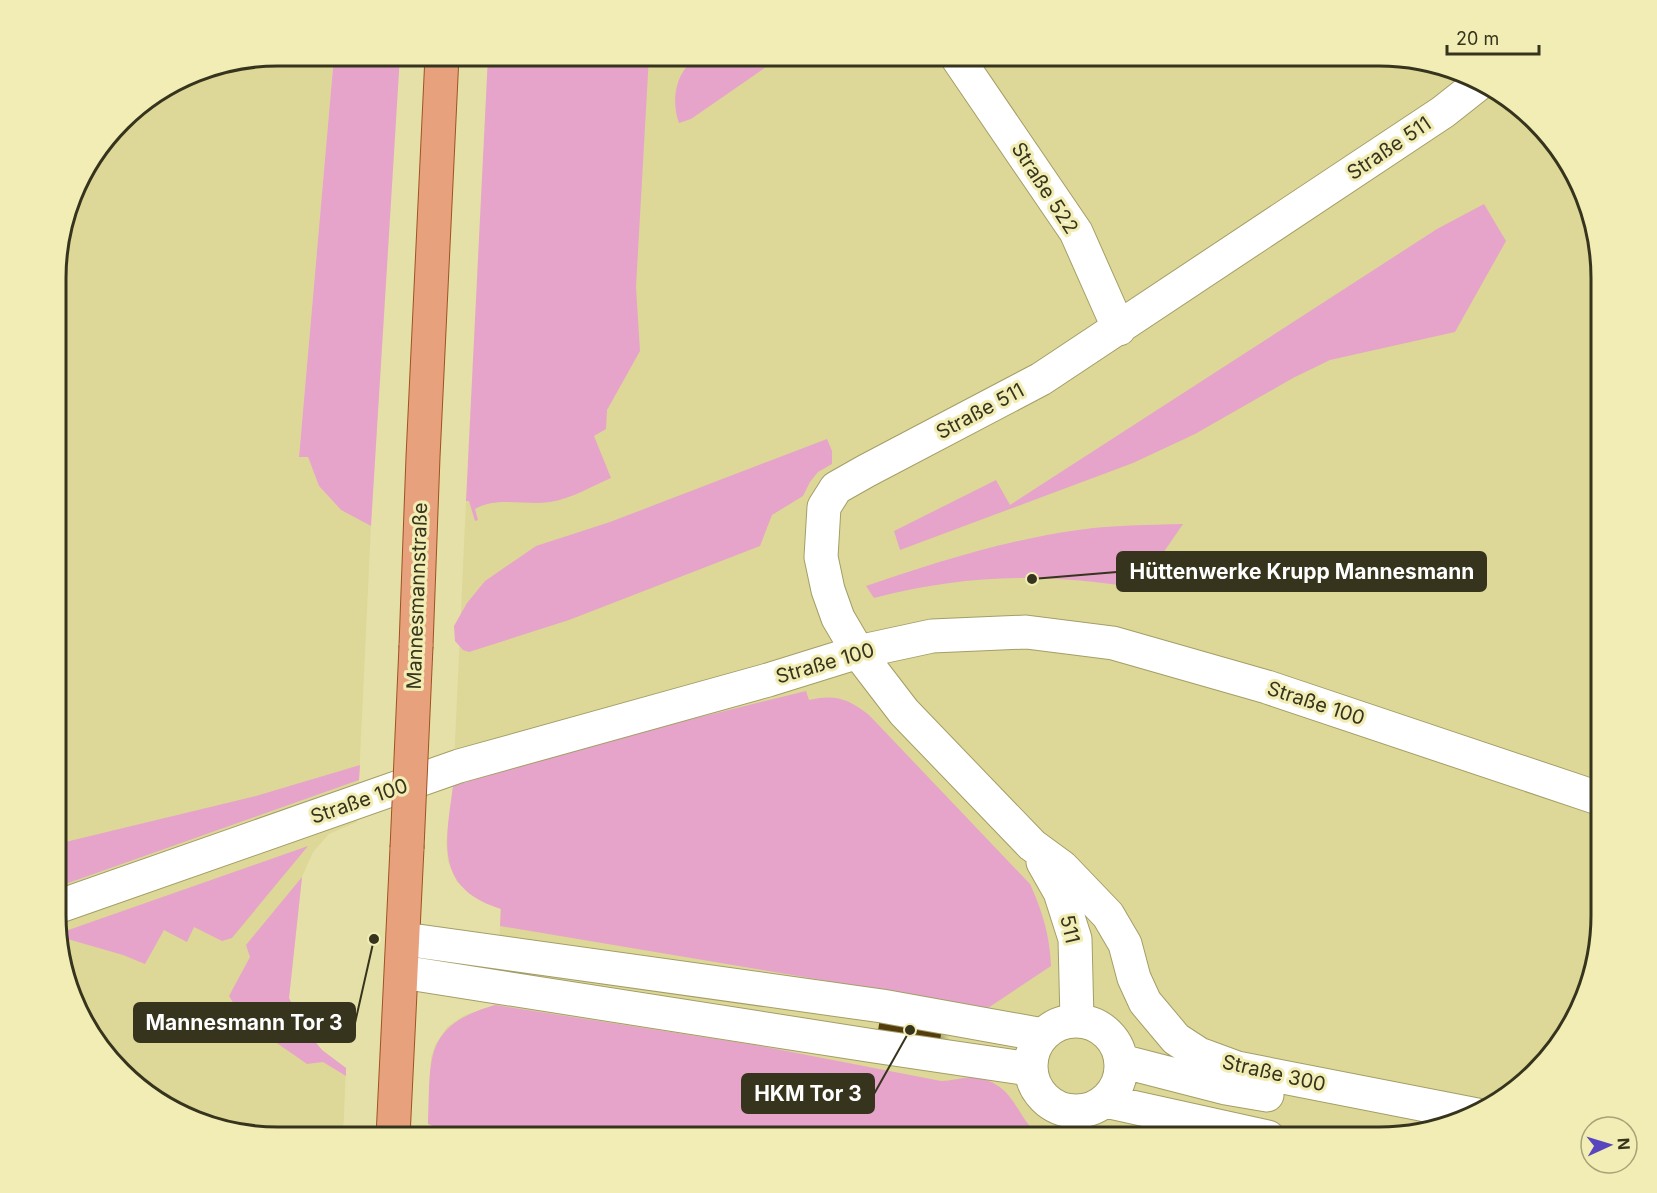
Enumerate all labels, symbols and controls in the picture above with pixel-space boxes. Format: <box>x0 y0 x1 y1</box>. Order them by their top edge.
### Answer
scale bar <box>1447 18 1538 56</box>
text: 20 m <box>1456 28 1499 49</box>
street label: Straße 511 <box>1342 111 1436 185</box>
street label: Straße 522 <box>1007 138 1083 238</box>
street label: Straße 511 <box>932 378 1028 444</box>
street label: Mannesmannstraße <box>402 502 432 690</box>
callout: Hüttenwerke Krupp Mannesmann <box>1117 552 1486 591</box>
text: Hüttenwerke Krupp Mannesmann <box>1130 559 1474 584</box>
street label: Straße 100 <box>773 638 877 688</box>
street label: Straße 100 <box>1264 676 1368 730</box>
street label: Straße 100 <box>307 773 411 829</box>
street label: 511 <box>1055 912 1085 946</box>
callout: Mannesmann Tor 3 <box>134 1003 355 1042</box>
text: Mannesmann Tor 3 <box>146 1010 343 1035</box>
street label: Straße 300 <box>1220 1049 1328 1097</box>
callout: HKM Tor 3 <box>742 1074 874 1113</box>
text: HKM Tor 3 <box>754 1081 862 1106</box>
north arrow <box>1579 1115 1639 1175</box>
text: N <box>1614 1137 1634 1151</box>

